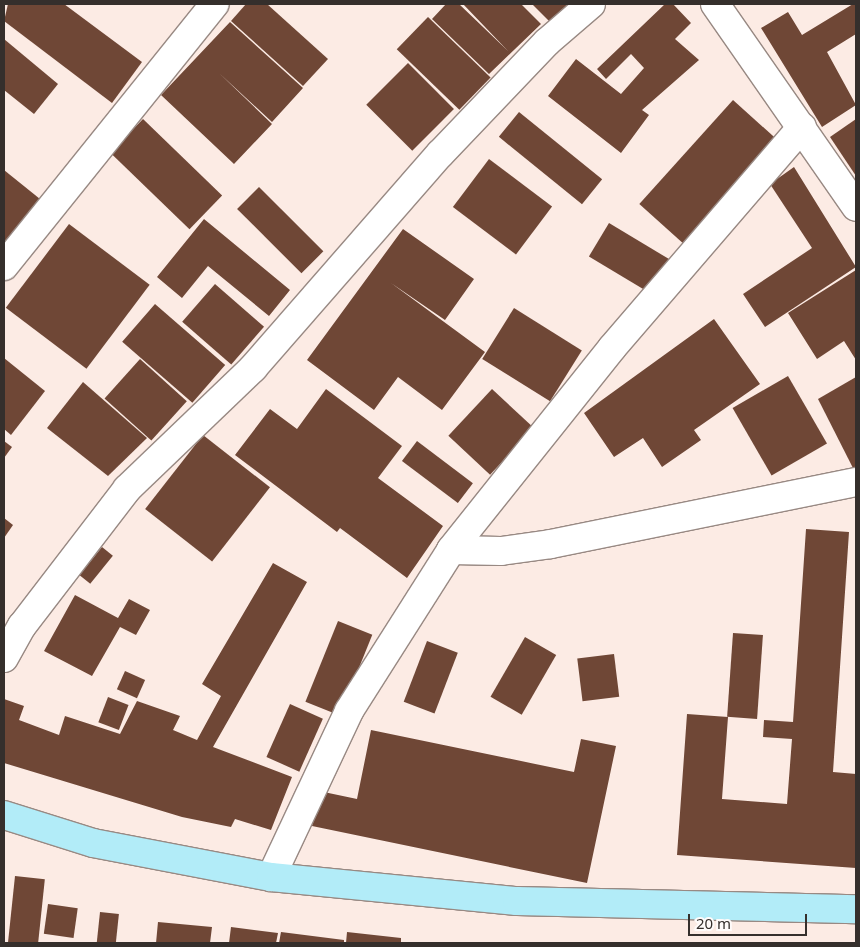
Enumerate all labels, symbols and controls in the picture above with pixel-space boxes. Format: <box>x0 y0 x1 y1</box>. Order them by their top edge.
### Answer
scale bar <box>690 904 809 936</box>
text: 20 m <box>696 913 731 933</box>

